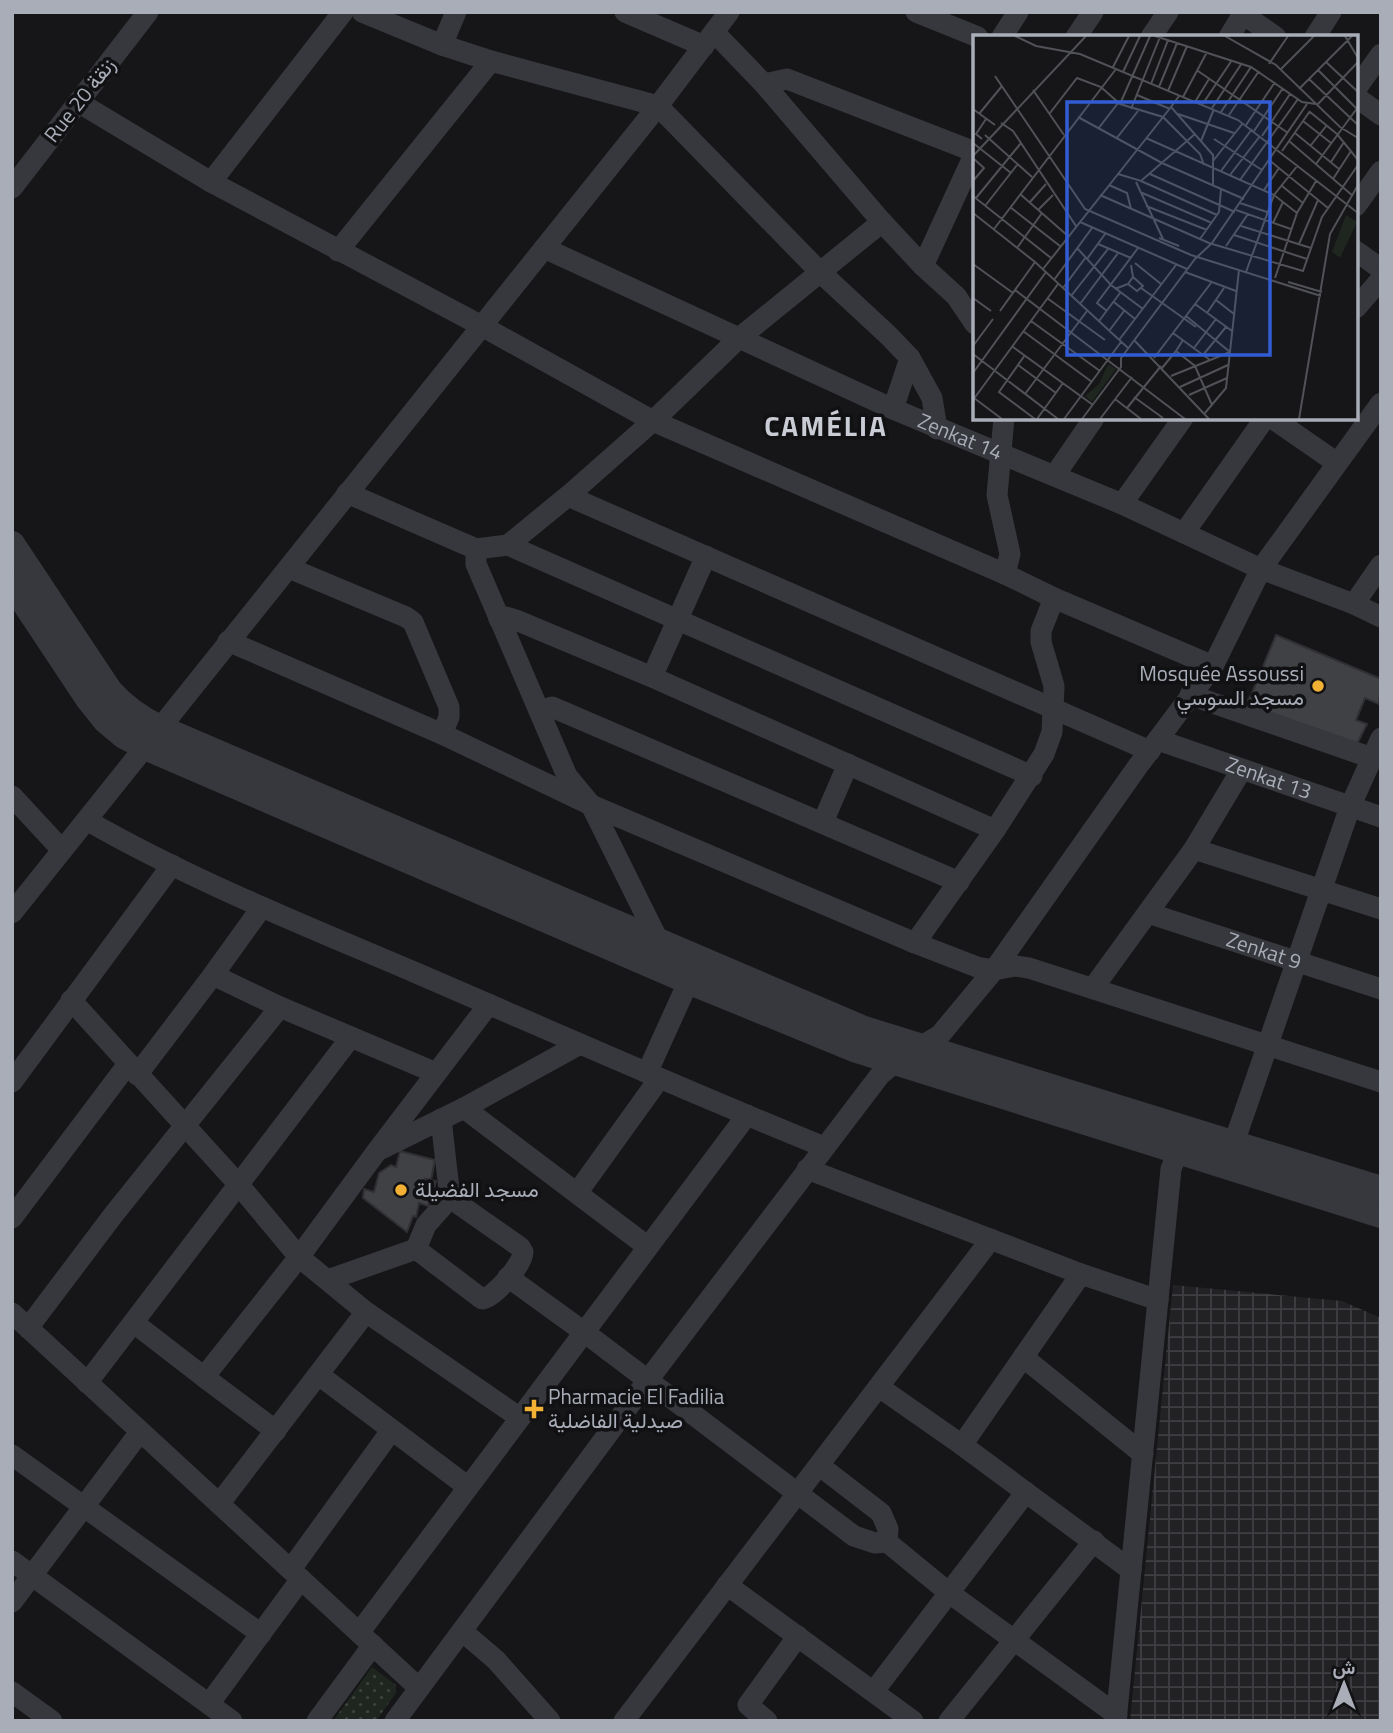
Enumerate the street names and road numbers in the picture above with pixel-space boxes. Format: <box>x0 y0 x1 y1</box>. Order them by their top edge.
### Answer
street label: Rue 20 زنقة <box>36 50 123 149</box>
street label: Zenkat 14 <box>913 404 1008 468</box>
street label: Zenkat 13 <box>1222 748 1316 807</box>
street label: Zenkat 9 <box>1223 923 1306 977</box>

